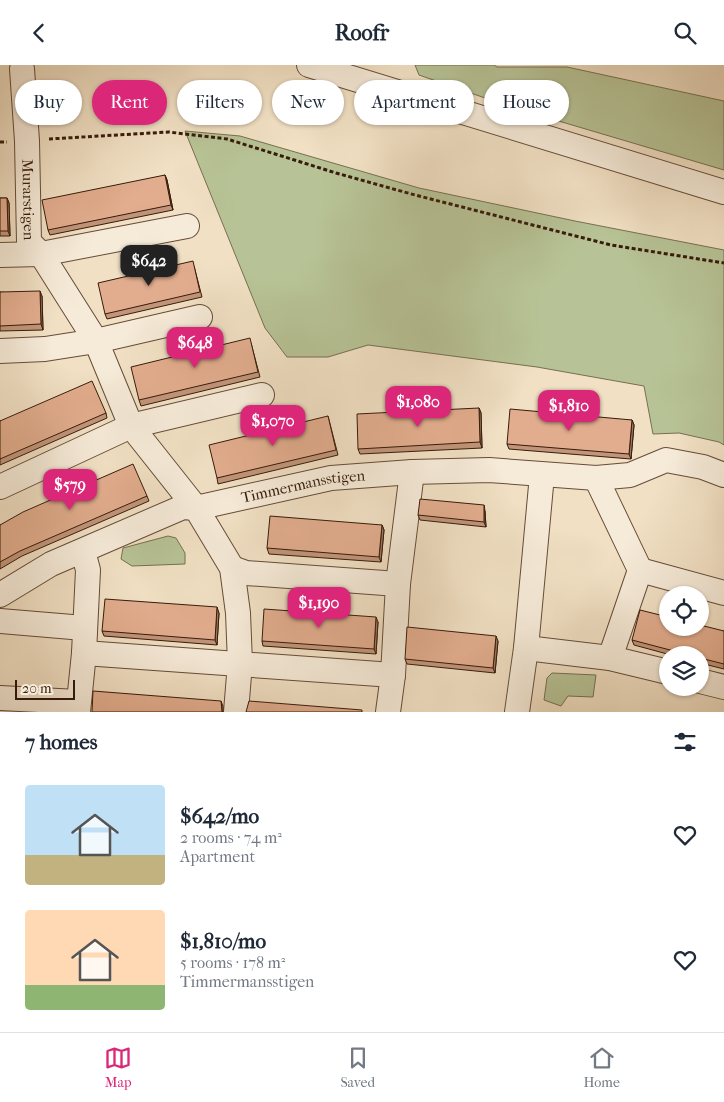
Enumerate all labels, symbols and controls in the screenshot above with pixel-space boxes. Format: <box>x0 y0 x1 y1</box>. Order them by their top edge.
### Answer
icon: back <box>25 19 53 47</box>
icon: search <box>671 19 699 47</box>
text: Roofr <box>335 20 389 46</box>
chip: Buy <box>15 80 82 125</box>
chip: Rent <box>92 80 167 125</box>
chip: Filters <box>177 80 262 125</box>
chip: New <box>272 80 344 125</box>
chip: Apartment <box>354 80 474 125</box>
chip: House <box>484 80 569 125</box>
street label: Murarstigen <box>18 159 38 241</box>
pin: $642 <box>119 245 179 287</box>
text: $642 <box>131 251 167 270</box>
pin: $648 <box>165 327 225 369</box>
text: $648 <box>178 333 212 352</box>
pin: $1,080 <box>377 385 459 428</box>
pin: $1,810 <box>528 389 610 432</box>
text: $1,080 <box>396 392 440 411</box>
text: $1,810 <box>549 396 589 415</box>
pin: $1,070 <box>232 405 314 447</box>
text: $1,070 <box>251 411 295 430</box>
street label: Timmermansstigen <box>239 466 366 507</box>
pin: $579 <box>40 469 100 511</box>
text: $579 <box>54 475 86 494</box>
map controls <box>659 586 709 696</box>
button: locate <box>659 586 709 636</box>
pin: $1,190 <box>278 587 360 629</box>
text: $1,190 <box>299 593 339 612</box>
button: layers <box>659 646 709 696</box>
scale bar <box>15 677 75 700</box>
text: 20 m <box>22 680 52 697</box>
icon: filters <box>671 728 699 756</box>
text: 7 homes <box>25 730 97 754</box>
text: $642/mo <box>180 804 259 828</box>
icon: home <box>65 805 125 865</box>
icon: heart <box>671 821 699 849</box>
text: 2 rooms · 74 m² <box>180 828 282 847</box>
text: Apartment <box>180 847 255 866</box>
text: $1,810/mo <box>180 929 266 953</box>
icon: home <box>65 930 125 990</box>
icon: heart <box>671 946 699 974</box>
text: 5 rooms · 178 m² <box>180 953 285 972</box>
text: Timmermansstigen <box>180 972 314 991</box>
tab: Map <box>104 1044 132 1091</box>
tab: Saved <box>340 1044 375 1091</box>
tab: Home <box>583 1044 620 1091</box>

